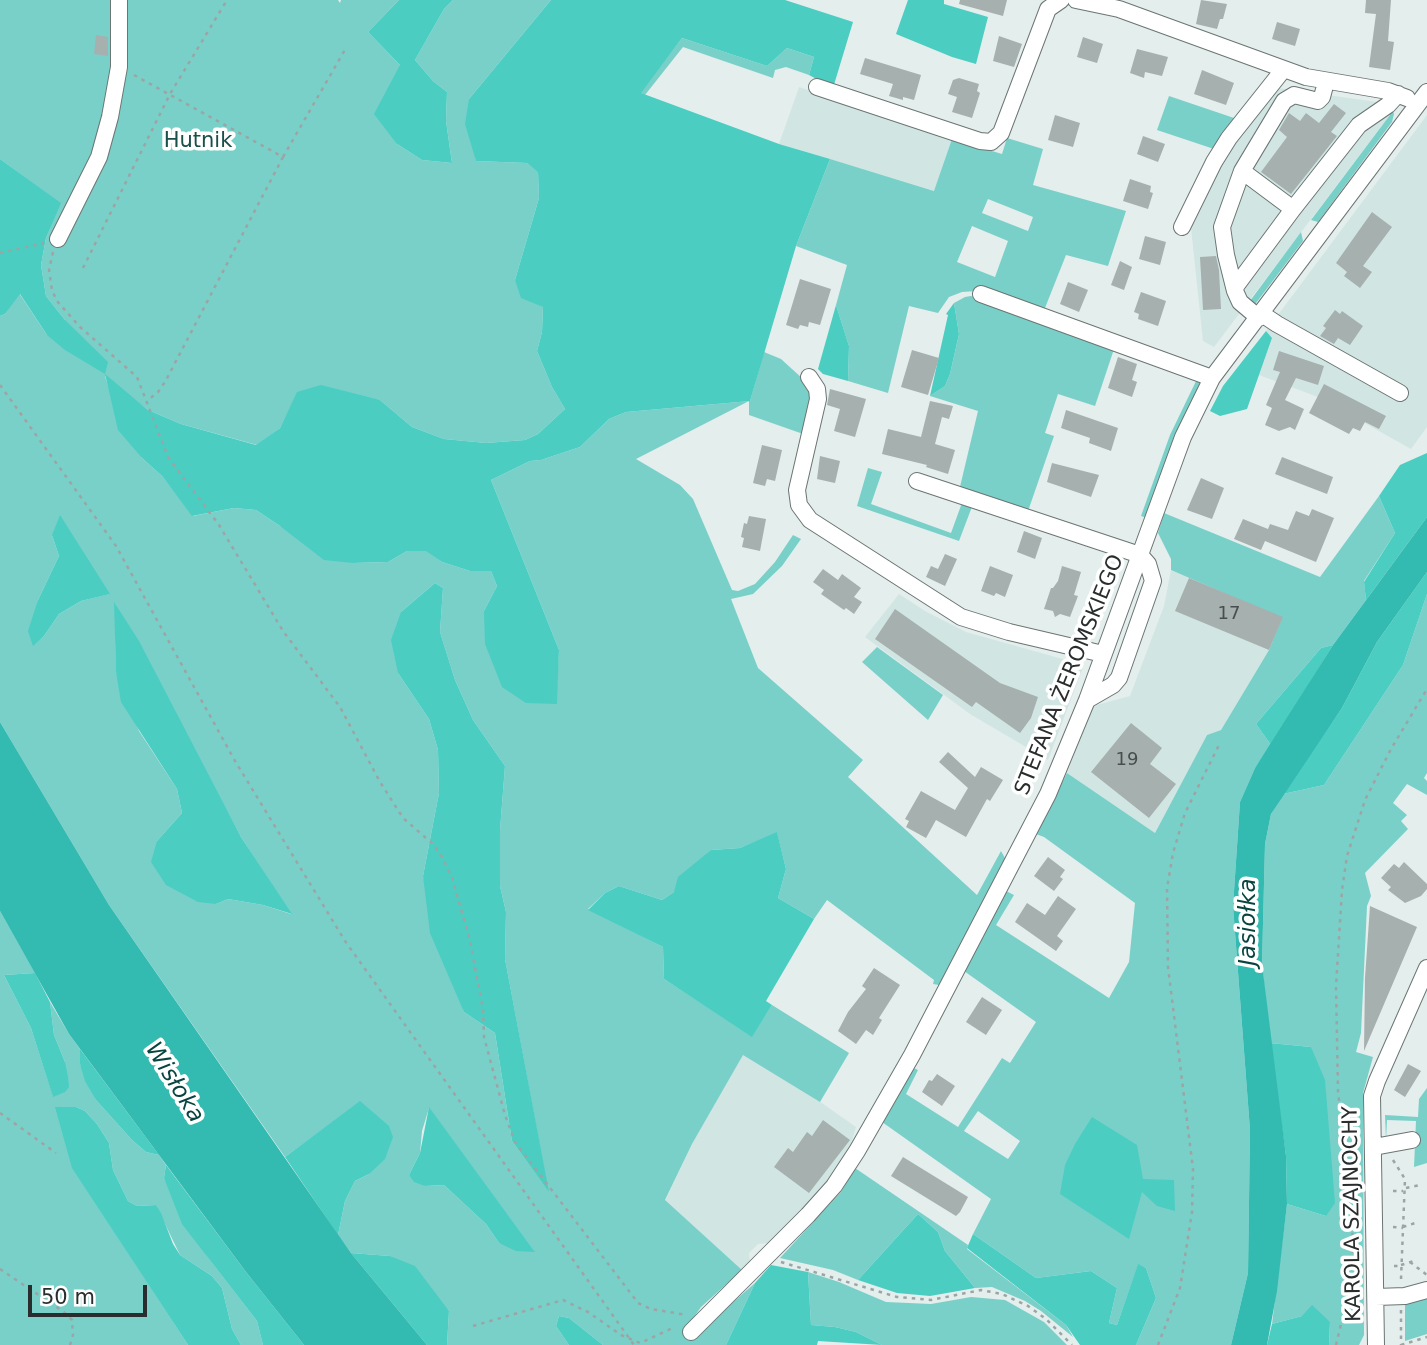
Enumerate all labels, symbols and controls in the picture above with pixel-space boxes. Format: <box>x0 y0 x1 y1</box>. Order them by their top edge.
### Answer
park label: Hutnik <box>164 129 232 155</box>
street label: STEFANA ŻEROMSKIEGO <box>1010 551 1130 799</box>
house number: 17 <box>1218 603 1240 625</box>
house number: 19 <box>1116 749 1138 771</box>
water label: Jasiołka <box>1235 878 1263 966</box>
water label: Wisłoka <box>139 1038 209 1128</box>
street label: KAROLA SZAJNOCHY <box>1339 1106 1367 1322</box>
scale bar <box>32 1272 150 1316</box>
text: 50 m <box>41 1285 95 1309</box>

